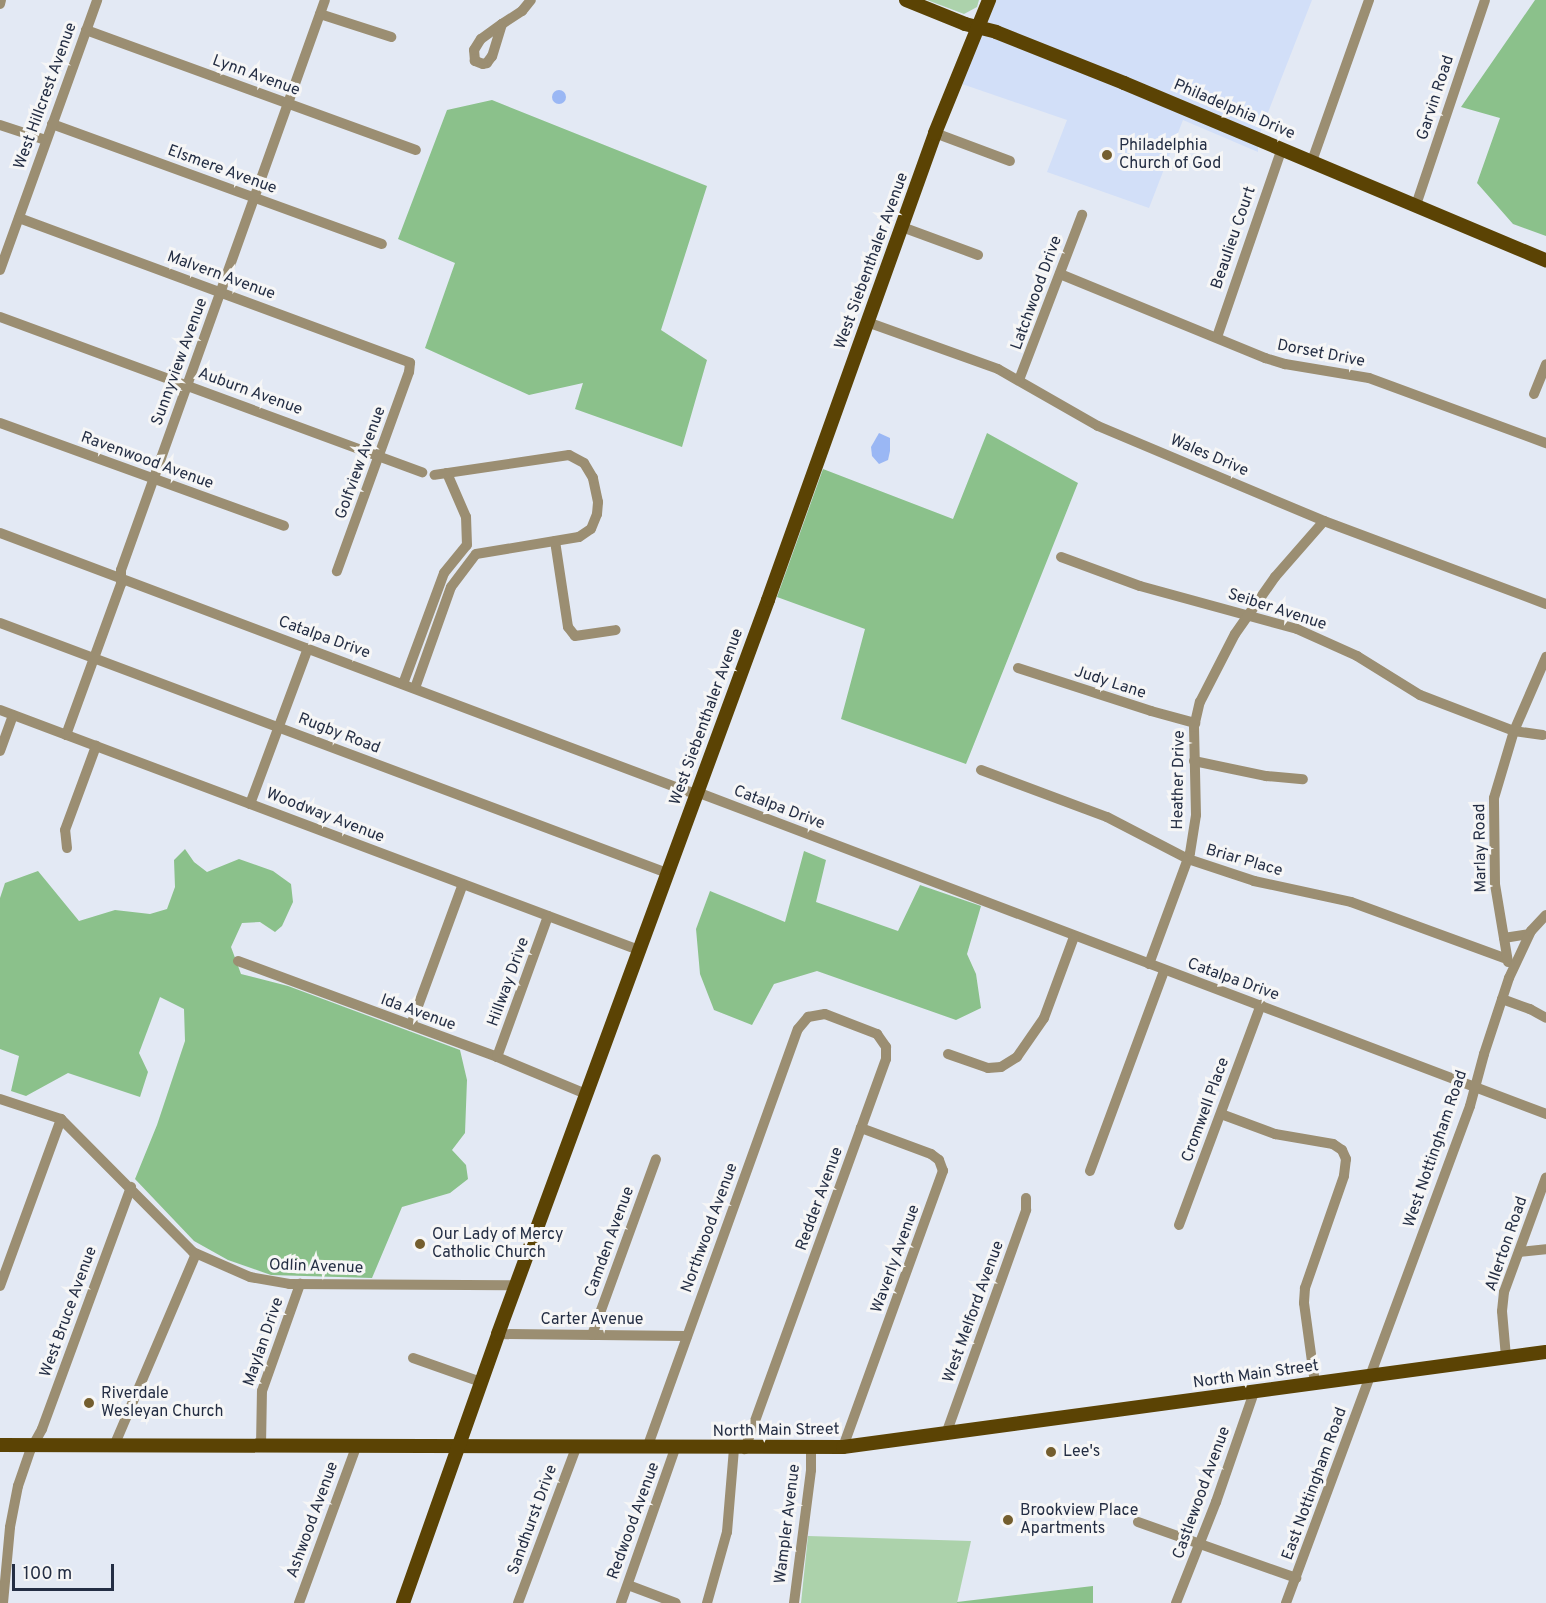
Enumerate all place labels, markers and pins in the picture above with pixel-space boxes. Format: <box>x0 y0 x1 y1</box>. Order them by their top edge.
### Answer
place label: Philadelphia Church of God <box>1119 136 1221 174</box>
marker: Philadelphia Church of God <box>1100 148 1114 162</box>
place label: Our Lady of Mercy Catholic Church <box>432 1225 564 1263</box>
marker: Our Lady of Mercy Catholic Church <box>413 1237 427 1251</box>
place label: Riverdale Wesleyan Church <box>101 1384 223 1422</box>
marker: Riverdale Wesleyan Church <box>82 1396 96 1410</box>
place label: Lee's <box>1063 1442 1100 1462</box>
marker: Lee's <box>1044 1445 1058 1459</box>
place label: Brookview Place Apartments <box>1020 1501 1138 1539</box>
marker: Brookview Place Apartments <box>1001 1513 1015 1527</box>

